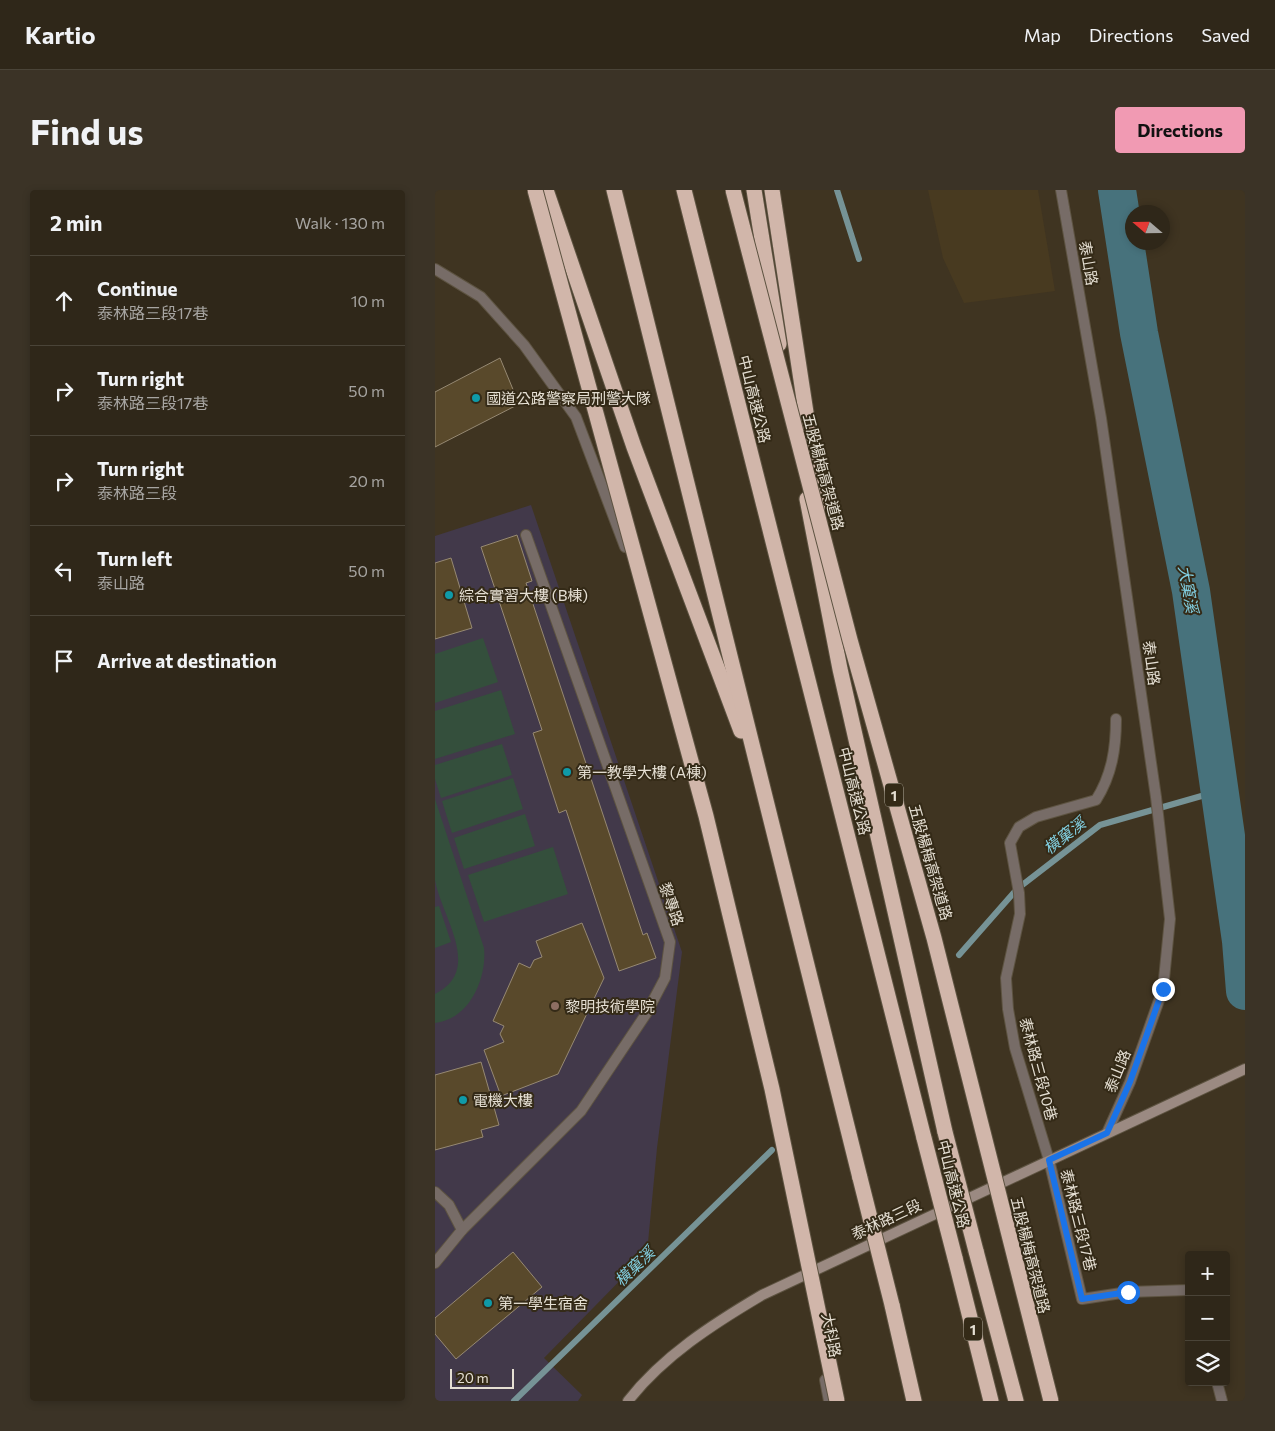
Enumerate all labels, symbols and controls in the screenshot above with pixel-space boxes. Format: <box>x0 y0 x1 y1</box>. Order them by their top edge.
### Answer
text: Kartio <box>25 20 95 49</box>
text: Map <box>1024 24 1061 46</box>
text: Directions <box>1089 24 1173 46</box>
text: Saved <box>1201 24 1250 46</box>
button: Directions <box>1115 107 1245 153</box>
text: Find us <box>30 109 144 152</box>
north arrow <box>1125 205 1170 250</box>
text: 2 min <box>50 210 102 235</box>
text: Walk · 130 m <box>295 213 385 232</box>
street label: 泰山路 <box>1076 239 1102 287</box>
text: Continue <box>97 277 177 300</box>
icon: ahead <box>50 287 78 315</box>
text: 10 m <box>351 291 385 310</box>
text: 泰林路三段17巷 <box>97 303 208 322</box>
street label: 中山高速公路 <box>735 353 775 445</box>
text: Turn right <box>97 367 184 390</box>
icon: right <box>50 377 78 405</box>
text: 50 m <box>348 381 385 400</box>
place label: 國道公路警察局刑警大隊 <box>486 389 651 407</box>
marker: 國道公路警察局刑警大隊 <box>470 392 482 404</box>
text: 泰林路三段17巷 <box>97 393 208 412</box>
street label: 五股楊梅高架道路 <box>800 412 848 532</box>
text: Turn right <box>97 457 184 480</box>
icon: right <box>50 467 78 495</box>
text: 20 m <box>349 471 385 490</box>
text: 泰林路三段 <box>97 483 177 502</box>
text: Turn left <box>97 547 172 570</box>
icon: left <box>50 557 78 585</box>
text: 50 m <box>348 561 385 580</box>
water label: 大窠溪 <box>1175 564 1203 616</box>
text: 泰山路 <box>97 573 145 592</box>
place label: 綜合實習大樓 (B棟) <box>459 586 588 604</box>
marker: 綜合實習大樓 (B棟) <box>443 589 455 601</box>
street label: 泰山路 <box>1140 639 1164 687</box>
icon: arrive <box>50 647 78 675</box>
text: Arrive at destination <box>97 649 277 672</box>
street label: 中山高速公路 <box>835 745 875 837</box>
place label: 第一教學大樓 (A棟) <box>577 763 707 781</box>
marker: 第一教學大樓 (A棟) <box>561 766 573 778</box>
road number: 1 <box>885 784 903 806</box>
street label: 五股楊梅高架道路 <box>906 802 956 922</box>
water label: 橫窠溪 <box>1039 812 1090 857</box>
street label: 黎專路 <box>656 880 688 928</box>
route end <box>1152 978 1175 1001</box>
place label: 黎明技術學院 <box>565 997 655 1015</box>
marker: 黎明技術學院 <box>549 1000 561 1012</box>
street label: 泰林路三段10巷 <box>1017 1015 1061 1123</box>
street label: 泰山路 <box>1100 1047 1134 1095</box>
place label: 電機大樓 <box>473 1091 533 1109</box>
marker: 電機大樓 <box>457 1094 469 1106</box>
street label: 中山高速公路 <box>934 1138 974 1230</box>
street label: 泰林路三段17巷 <box>1058 1167 1100 1273</box>
street label: 泰林路三段 <box>848 1195 924 1243</box>
street label: 五股楊梅高架道路 <box>1008 1195 1054 1315</box>
water label: 橫窠溪 <box>610 1241 659 1290</box>
map controls <box>1185 1251 1230 1386</box>
button: + <box>1185 1251 1230 1296</box>
route start <box>1117 1281 1140 1304</box>
place label: 第一學生宿舍 <box>498 1294 588 1312</box>
button: − <box>1185 1296 1230 1341</box>
marker: 第一學生宿舍 <box>482 1297 494 1309</box>
street label: 大科路 <box>819 1311 845 1359</box>
road number: 1 <box>964 1318 982 1340</box>
button: layers <box>1185 1341 1230 1386</box>
scale bar <box>450 1366 514 1389</box>
text: 20 m <box>457 1369 489 1386</box>

